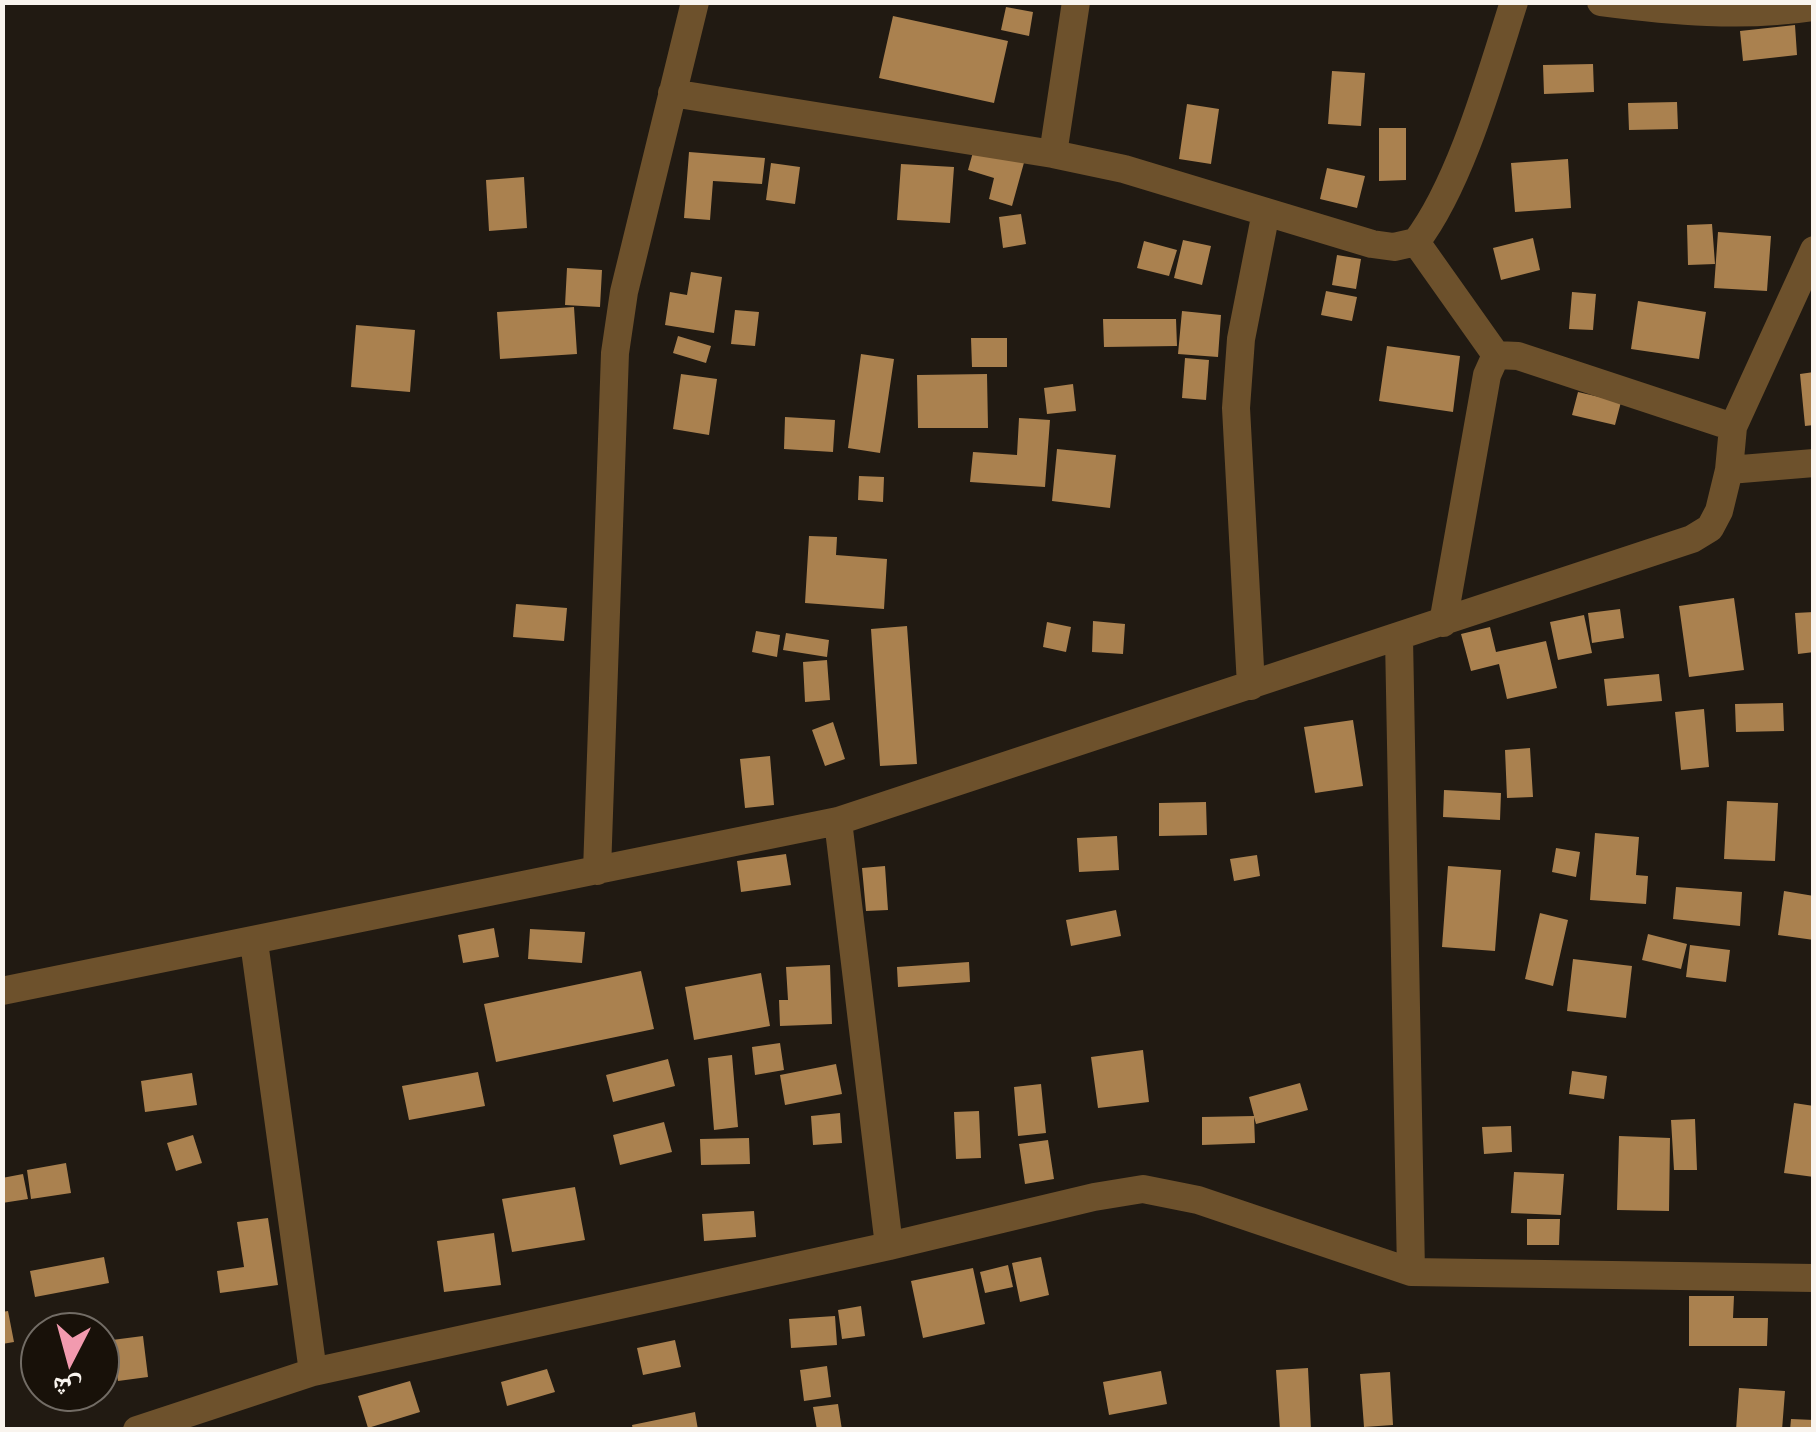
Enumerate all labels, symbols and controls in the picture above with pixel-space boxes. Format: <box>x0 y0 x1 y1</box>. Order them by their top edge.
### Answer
north arrow <box>20 1312 120 1412</box>
text: ش <box>51 1371 84 1408</box>

